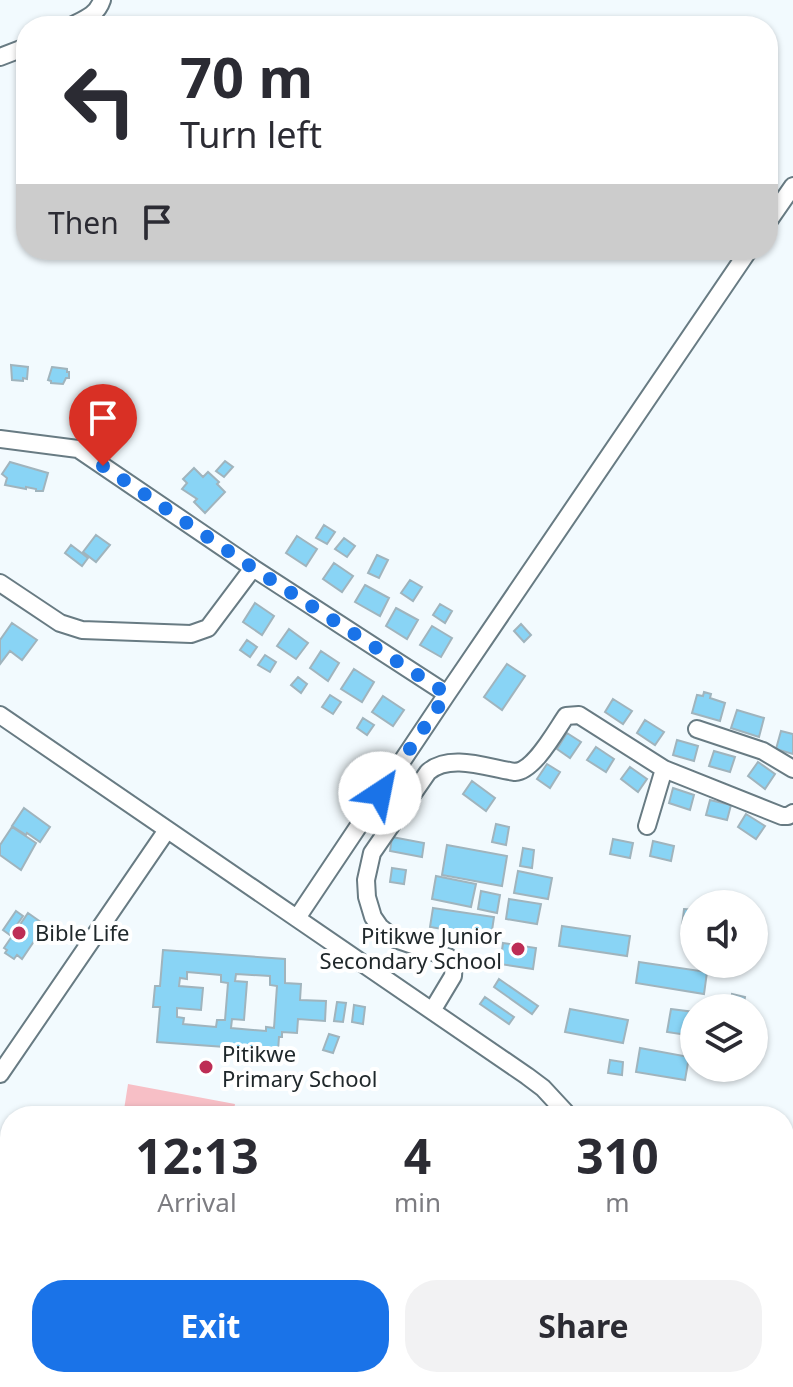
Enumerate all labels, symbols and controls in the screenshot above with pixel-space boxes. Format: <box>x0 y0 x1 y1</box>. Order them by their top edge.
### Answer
text: 70 m <box>180 38 313 114</box>
icon: left <box>48 48 152 152</box>
text: Turn left <box>180 110 322 159</box>
icon: arrive <box>135 200 179 244</box>
text: Then <box>48 202 119 243</box>
pin <box>69 384 137 466</box>
icon: arrive <box>81 396 125 440</box>
position arrow <box>338 751 422 835</box>
map controls <box>680 890 768 1082</box>
button: sound <box>680 890 768 978</box>
place label: Bible Life <box>35 917 130 947</box>
place label: Pitikwe Junior Secondary School <box>320 920 502 975</box>
marker: Bible Life <box>10 924 28 942</box>
marker: Pitikwe Junior Secondary School <box>509 940 527 958</box>
button: layers <box>680 994 768 1082</box>
place label: Pitikwe Primary School <box>222 1038 378 1093</box>
marker: Pitikwe Primary School <box>197 1058 215 1076</box>
text: 12:13 <box>135 1123 259 1188</box>
text: 4 <box>404 1123 431 1188</box>
text: 310 <box>576 1123 659 1188</box>
text: Arrival <box>157 1184 237 1220</box>
text: min <box>394 1184 441 1220</box>
text: m <box>605 1184 630 1220</box>
button: Exit <box>32 1280 389 1372</box>
button: Share <box>405 1280 762 1372</box>

